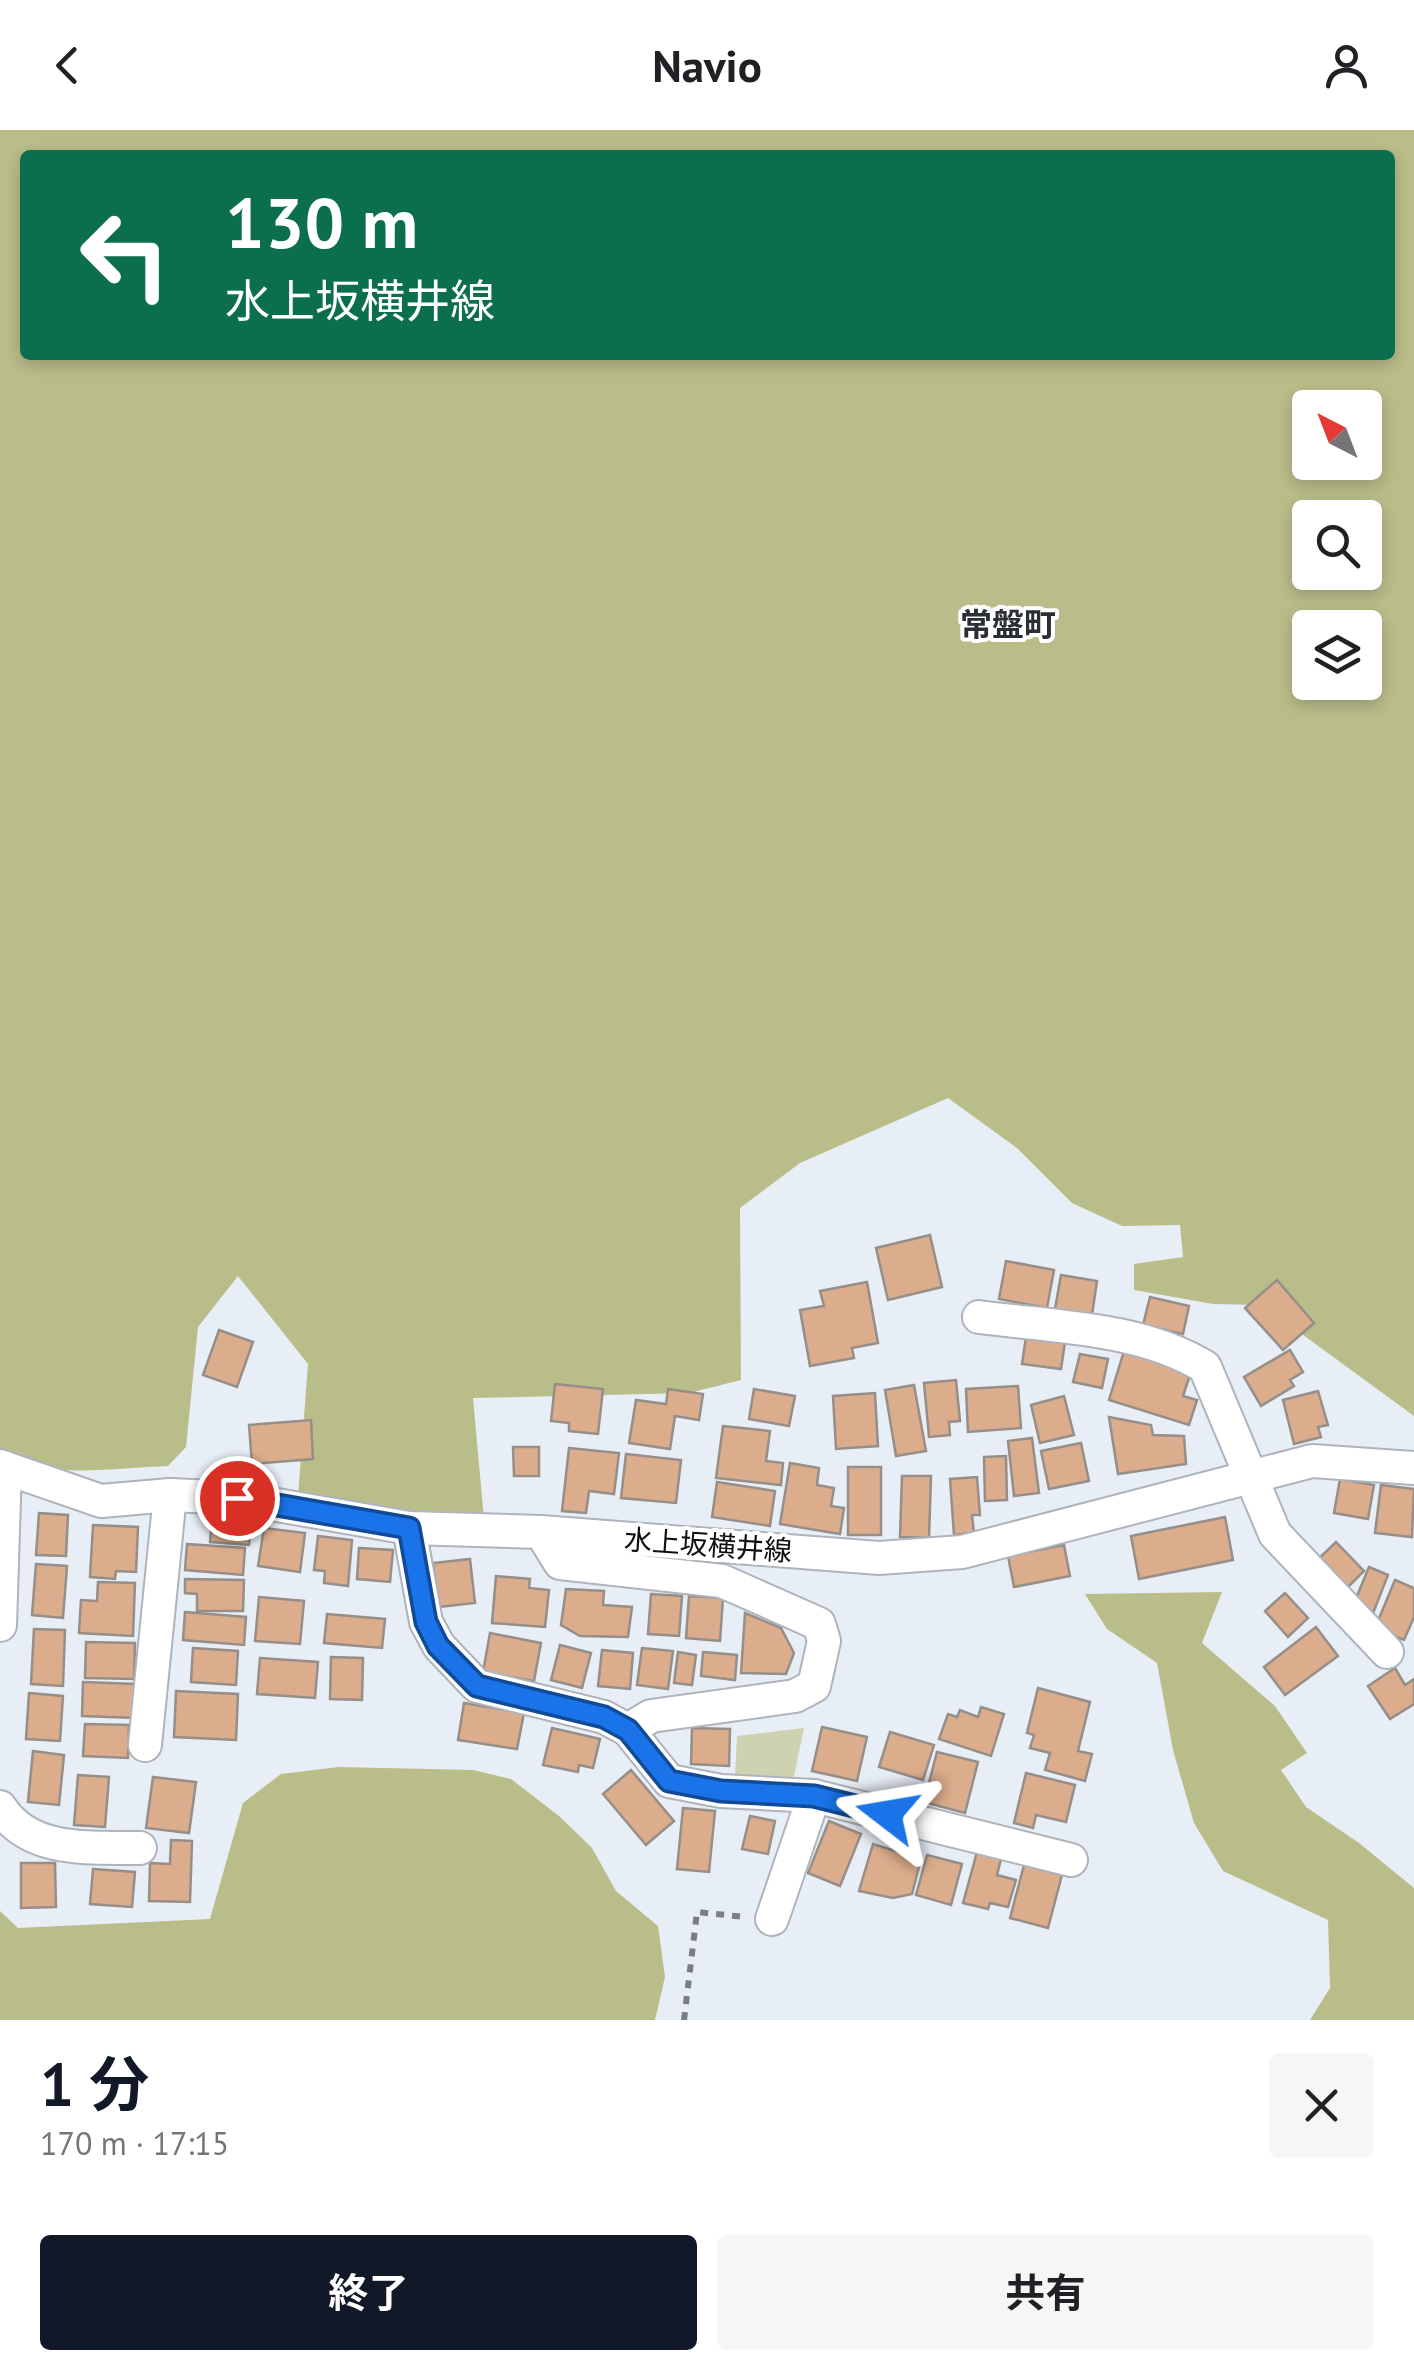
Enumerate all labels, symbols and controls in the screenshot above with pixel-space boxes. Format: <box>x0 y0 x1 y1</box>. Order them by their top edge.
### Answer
text: Navio <box>652 36 762 94</box>
icon: back <box>40 38 95 93</box>
icon: person <box>1319 38 1374 93</box>
text: 130 m <box>225 177 418 267</box>
icon: left <box>60 190 190 320</box>
text: 水上坂横井線 <box>225 271 495 329</box>
north arrow <box>1292 390 1382 480</box>
map controls <box>1292 390 1382 700</box>
button: search <box>1292 500 1382 590</box>
district label: 常盤町 <box>960 603 1056 645</box>
button: layers <box>1292 610 1382 700</box>
pin <box>195 1456 280 1541</box>
icon: arrive <box>210 1471 265 1526</box>
street label: 水上坂横井線 <box>623 1520 793 1569</box>
position arrow <box>835 1762 939 1866</box>
text: 1 分 <box>40 2045 149 2123</box>
button: close <box>1269 2053 1374 2158</box>
text: 170 m · 17:15 <box>40 2122 229 2164</box>
button: 終了 <box>40 2235 697 2350</box>
button: 共有 <box>717 2235 1374 2350</box>

